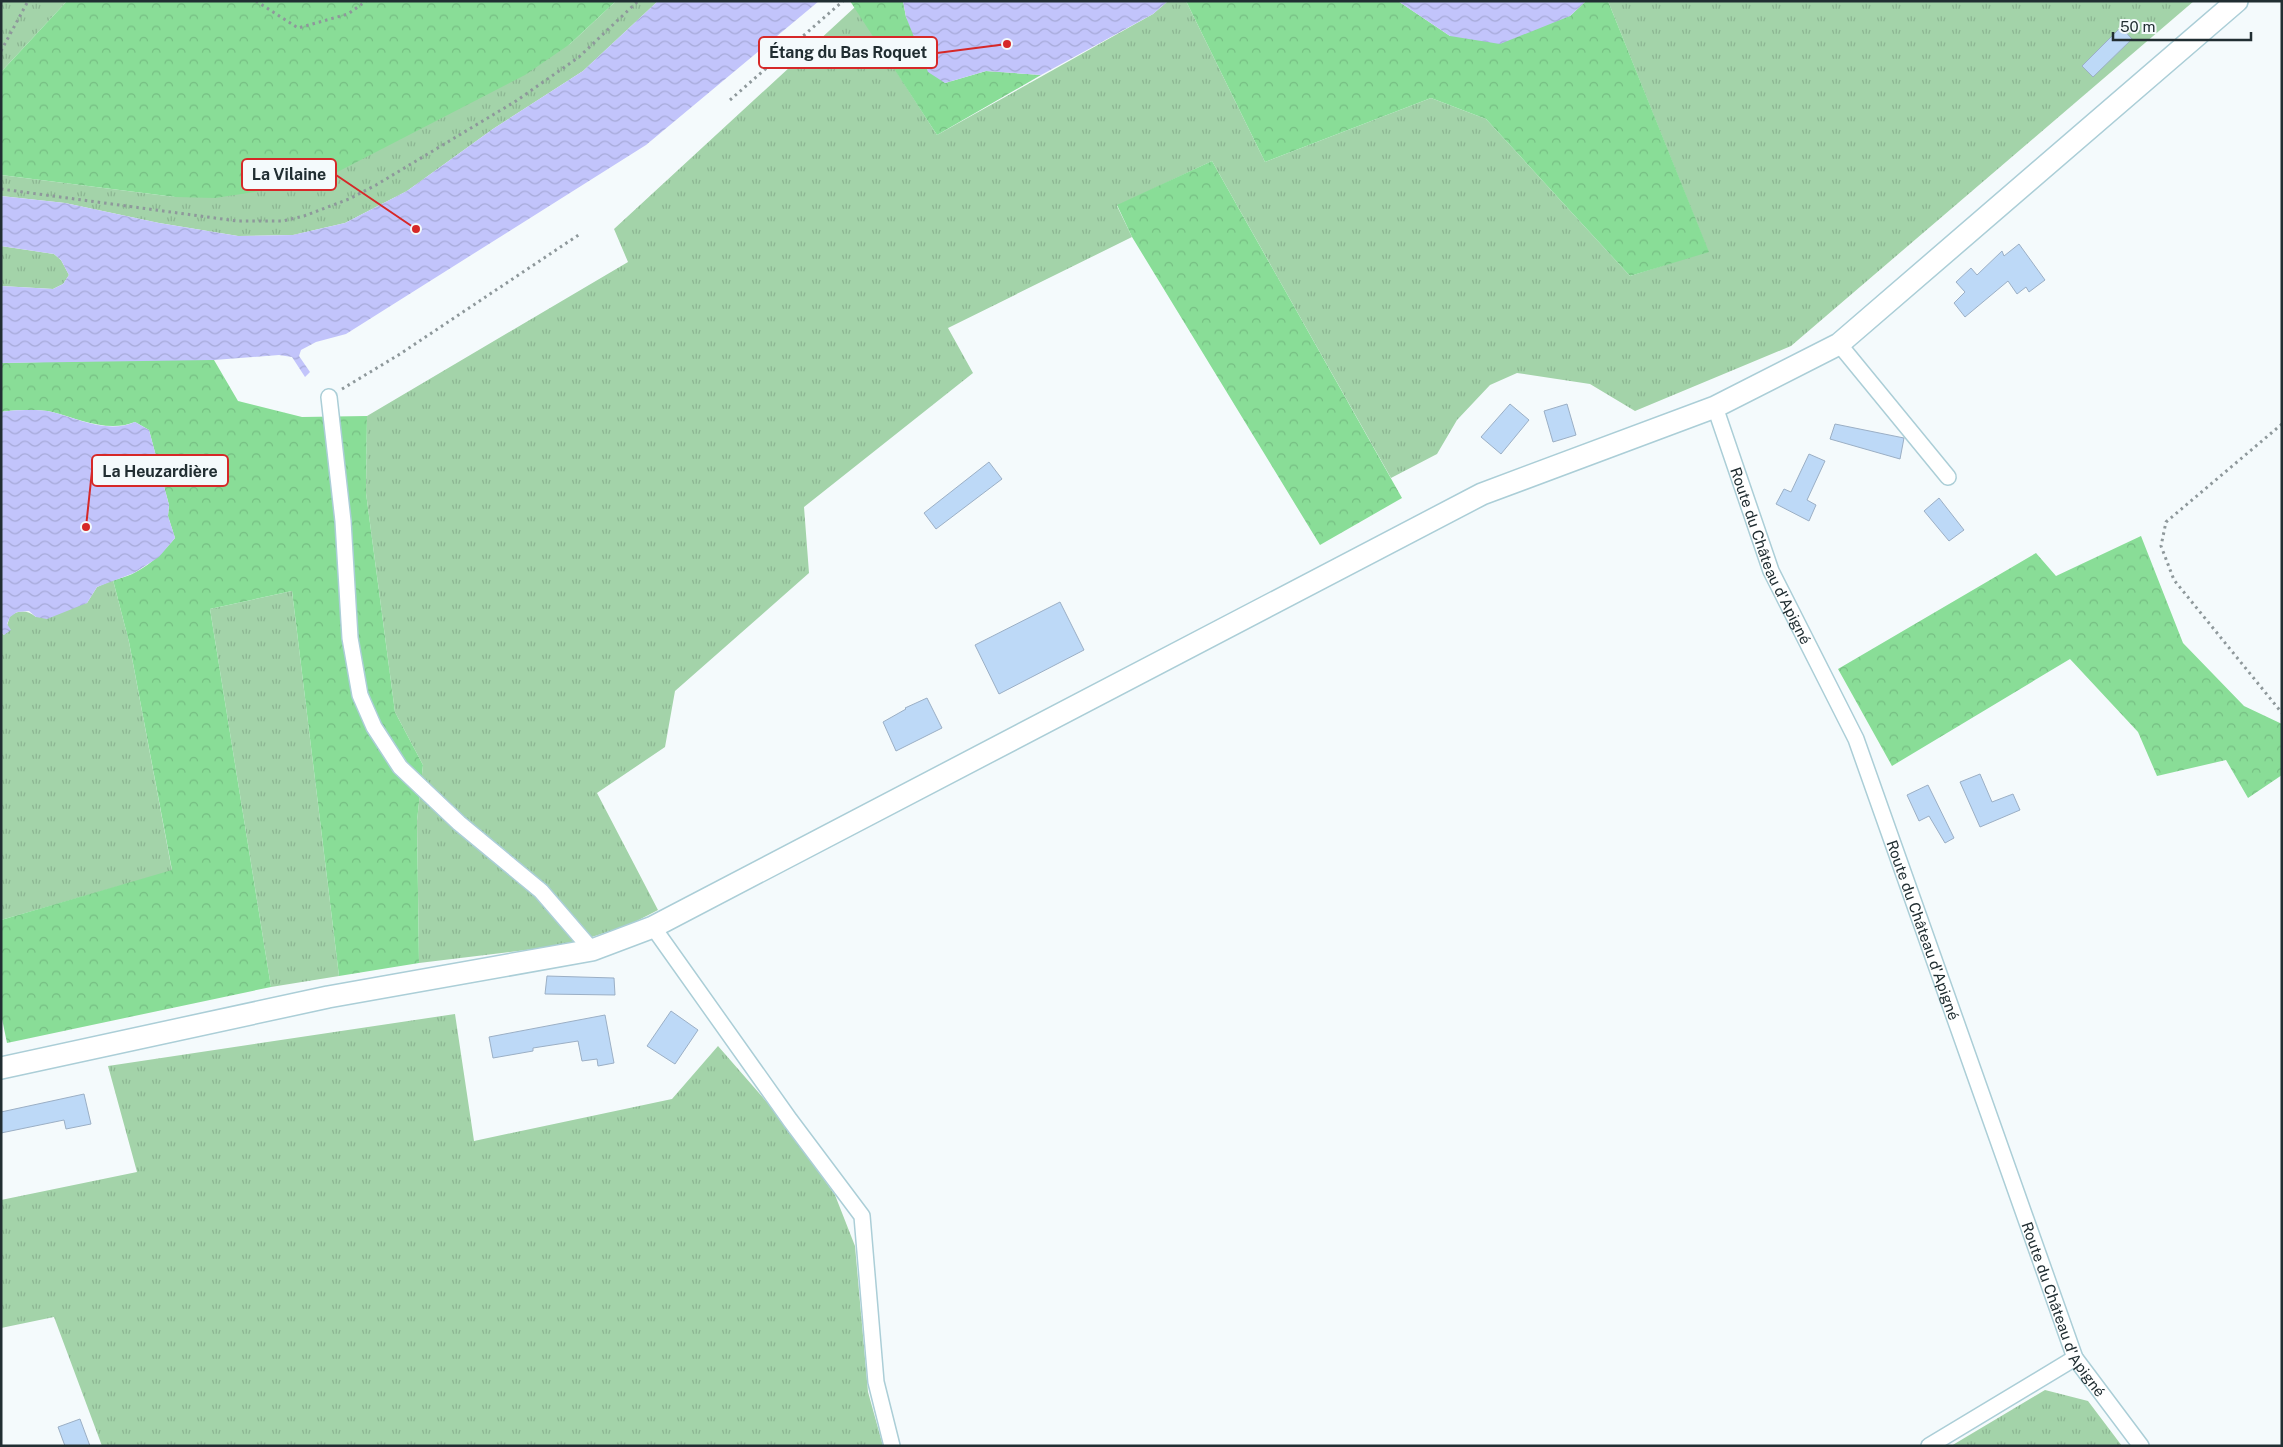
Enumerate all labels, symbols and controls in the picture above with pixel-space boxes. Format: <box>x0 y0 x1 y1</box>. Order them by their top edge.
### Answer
scale bar <box>2113 10 2250 42</box>
text: 50 m <box>2120 18 2155 35</box>
callout: Étang du Bas Roquet <box>759 37 937 68</box>
text: Étang du Bas Roquet <box>769 42 927 62</box>
callout: La Vilaine <box>242 159 336 190</box>
text: La Vilaine <box>252 165 326 184</box>
callout: La Heuzardière <box>92 455 228 486</box>
text: La Heuzardière <box>102 462 218 481</box>
street label: Route du Château d'Apigné <box>1728 465 1815 647</box>
street label: Route du Château d'Apigné <box>1884 838 1963 1022</box>
street label: Route du Château d'Apigné <box>2019 1219 2109 1400</box>

